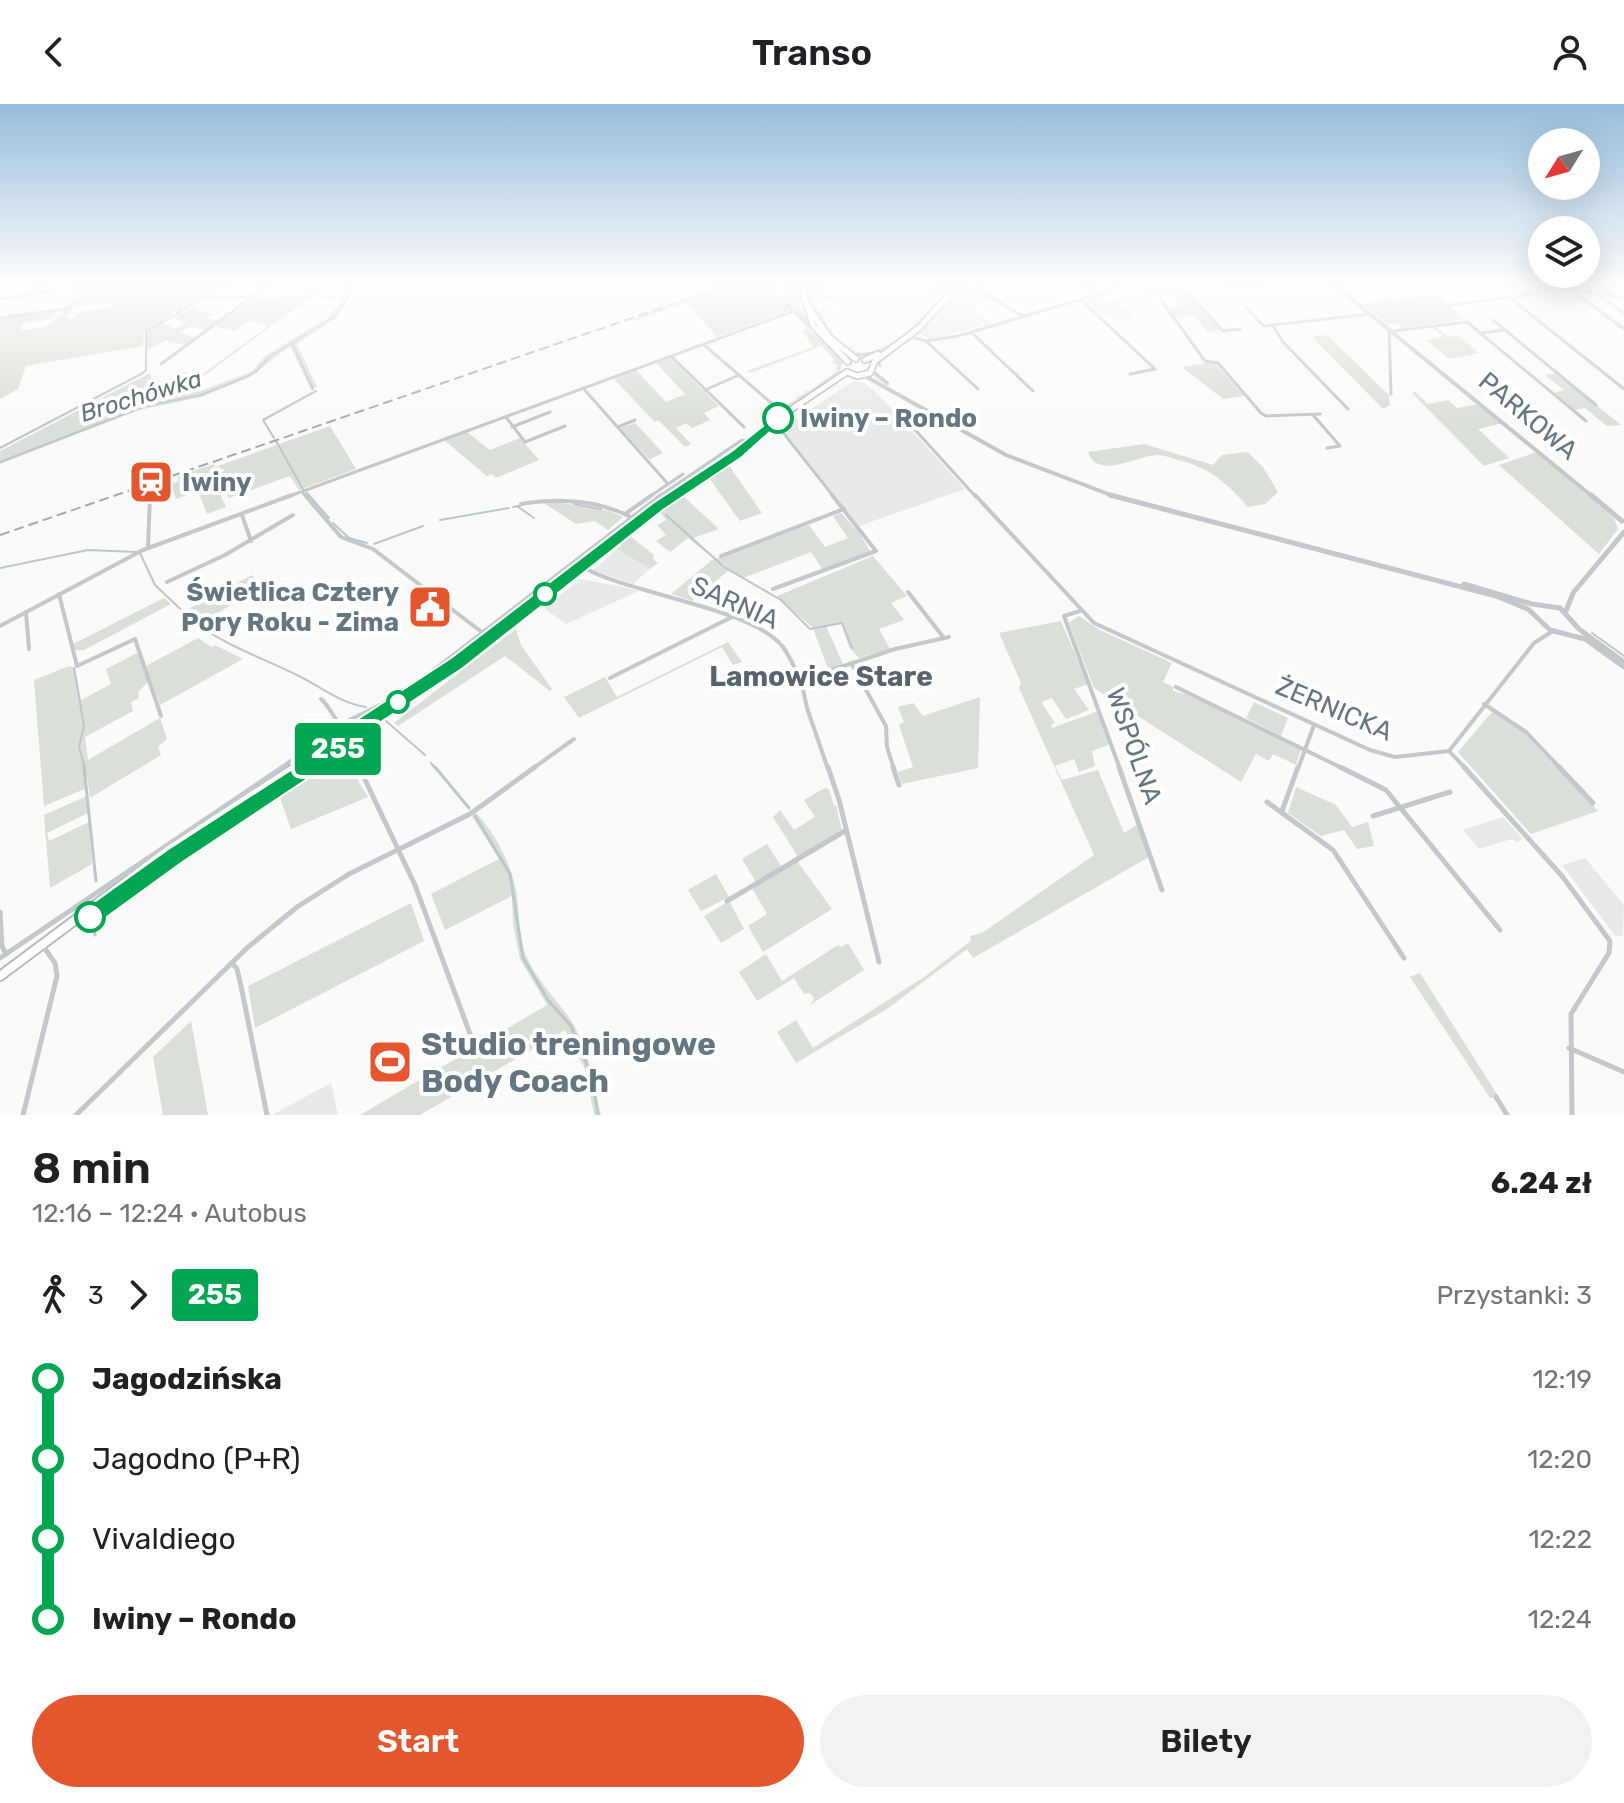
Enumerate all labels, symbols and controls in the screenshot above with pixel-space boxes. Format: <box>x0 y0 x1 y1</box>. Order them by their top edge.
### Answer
icon: back <box>32 30 76 74</box>
icon: person <box>1548 30 1592 74</box>
text: Transo <box>752 31 872 74</box>
north arrow <box>1528 128 1600 200</box>
map controls <box>1528 128 1600 288</box>
button: layers <box>1528 216 1600 288</box>
water label: Brochówka <box>77 364 205 428</box>
street label: PARKOWA <box>1472 366 1584 466</box>
marker: Iwiny – Rondo <box>763 403 793 433</box>
place label: Iwiny – Rondo <box>800 403 977 434</box>
station icon: Iwiny <box>127 458 175 506</box>
place label: Iwiny <box>182 467 252 498</box>
street label: SARNIA <box>686 570 784 636</box>
place label: Świetlica Cztery Pory Roku - Zima <box>181 576 399 638</box>
public building icon: Świetlica Cztery Pory Roku - Zima <box>406 583 454 631</box>
unlabelled marker <box>534 583 556 605</box>
district label: Lamowice Stare <box>709 660 933 693</box>
street label: ŻERNICKA <box>1271 671 1397 747</box>
street label: WSPÓLNA <box>1100 684 1168 808</box>
unlabelled marker <box>387 691 409 713</box>
line badge: 255 <box>292 723 384 775</box>
text: 255 <box>311 732 365 765</box>
unlabelled marker <box>75 902 105 932</box>
place label: Studio treningowe Body Coach <box>421 1025 716 1100</box>
sports icon: Studio treningowe Body Coach <box>366 1038 414 1086</box>
text: 8 min <box>32 1142 151 1194</box>
text: 6.24 zł <box>1491 1165 1592 1201</box>
text: 12:16 – 12:24 · Autobus <box>32 1198 307 1229</box>
icon: walk <box>32 1273 76 1317</box>
icon: forward <box>116 1273 160 1317</box>
text: 255 <box>188 1278 242 1311</box>
text: 3 <box>88 1280 104 1311</box>
text: Przystanki: 3 <box>1436 1280 1592 1311</box>
text: Jagodzińska <box>92 1361 282 1397</box>
text: 12:19 <box>1532 1364 1592 1395</box>
text: Jagodno (P+R) <box>92 1441 301 1477</box>
text: 12:20 <box>1527 1444 1592 1475</box>
text: Vivaldiego <box>92 1521 236 1557</box>
text: 12:22 <box>1528 1524 1592 1555</box>
text: Iwiny – Rondo <box>92 1601 297 1637</box>
text: 12:24 <box>1528 1604 1592 1635</box>
button: Start <box>32 1695 804 1787</box>
button: Bilety <box>820 1695 1592 1787</box>

